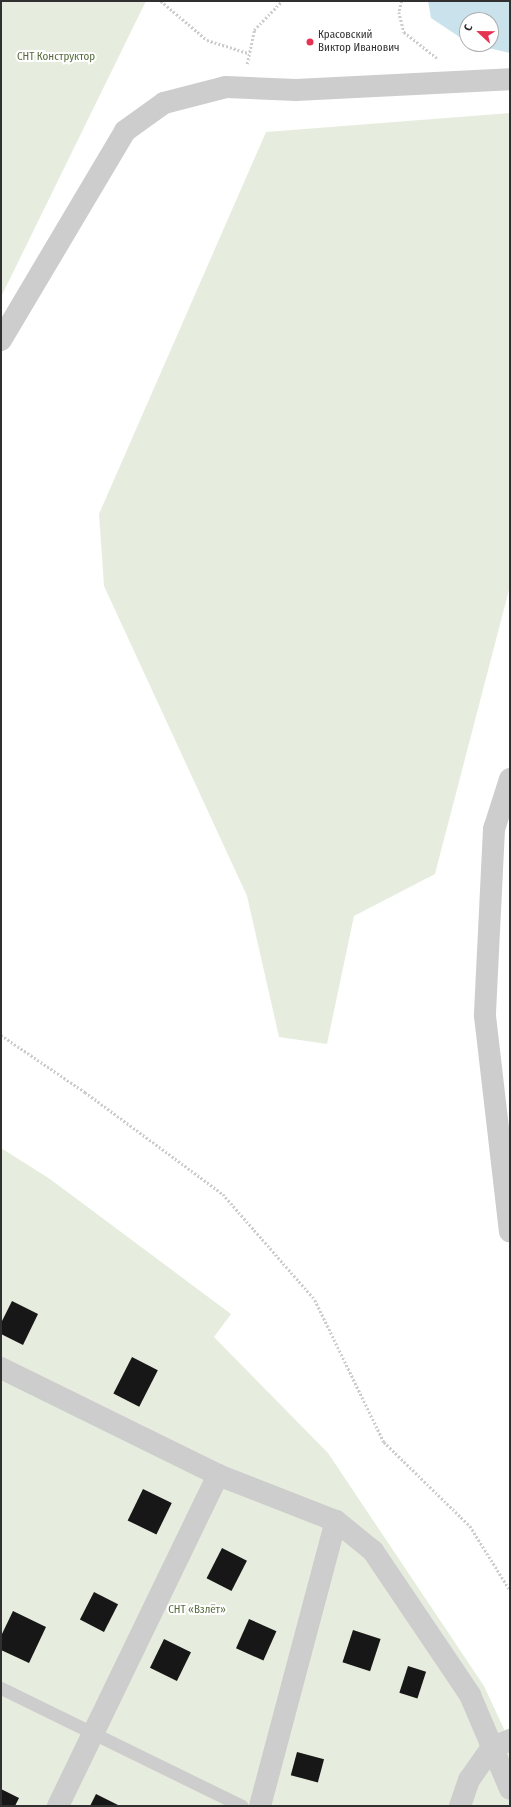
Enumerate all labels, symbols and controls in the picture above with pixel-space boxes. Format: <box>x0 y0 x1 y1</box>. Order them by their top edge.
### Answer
north arrow <box>459 12 499 52</box>
text: С <box>461 23 475 33</box>
place label: Красовский Виктор Иванович <box>318 29 400 55</box>
marker: Красовский Виктор Иванович <box>305 37 315 47</box>
park label: СНТ Конструктор <box>17 50 95 64</box>
park label: СНТ «Взлёт» <box>168 1603 226 1617</box>

